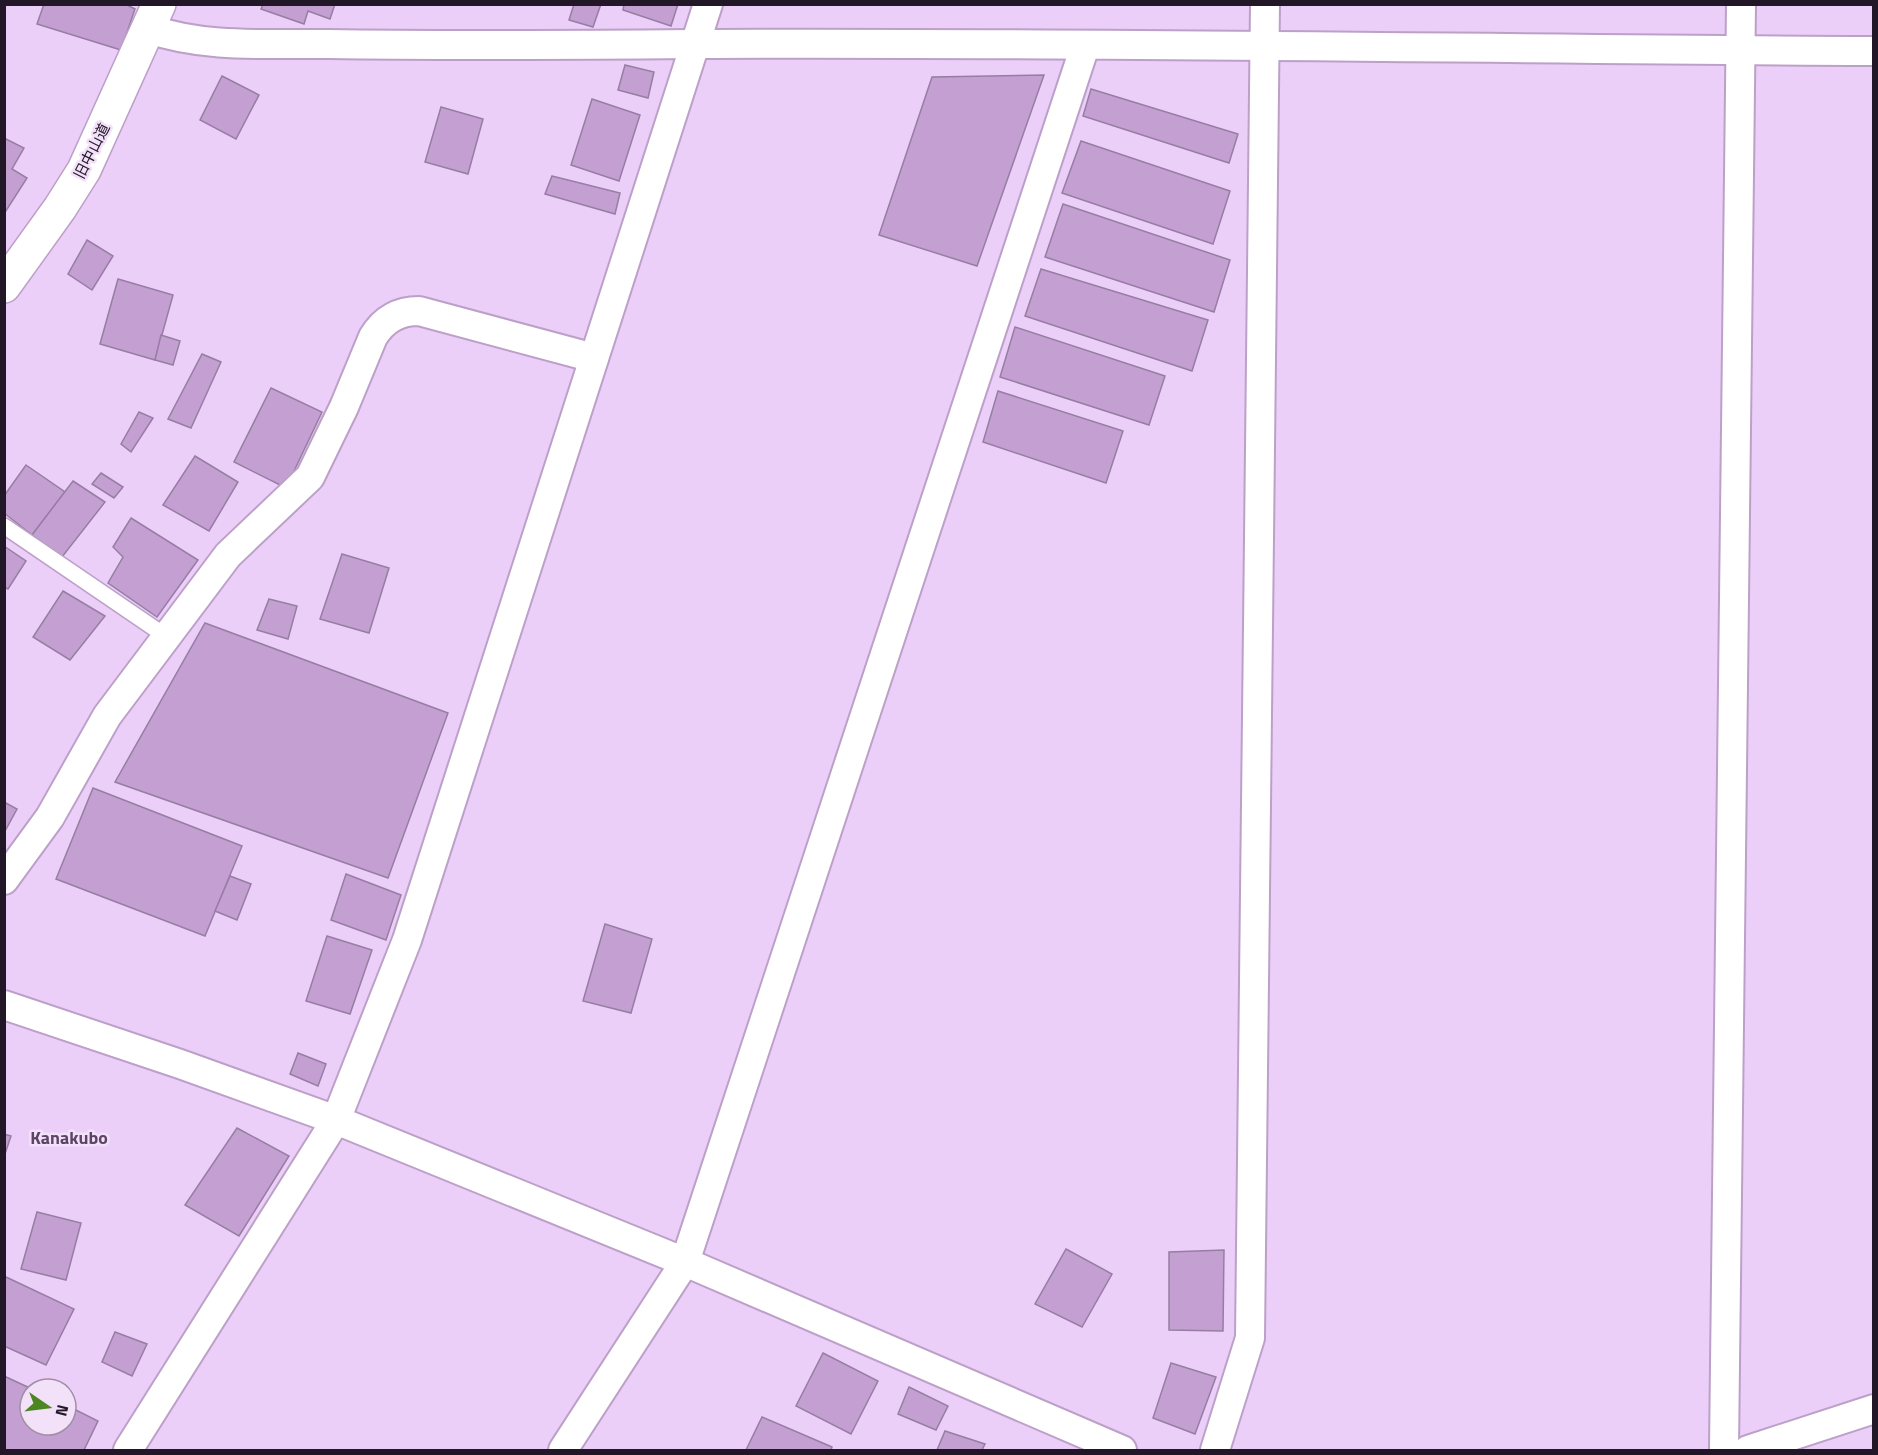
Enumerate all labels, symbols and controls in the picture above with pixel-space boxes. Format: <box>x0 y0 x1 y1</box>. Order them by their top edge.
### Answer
street label: 旧中山道 <box>68 119 115 183</box>
district label: Kanakubo <box>30 1124 108 1151</box>
north arrow <box>18 1377 78 1437</box>
text: N <box>50 1402 76 1419</box>

